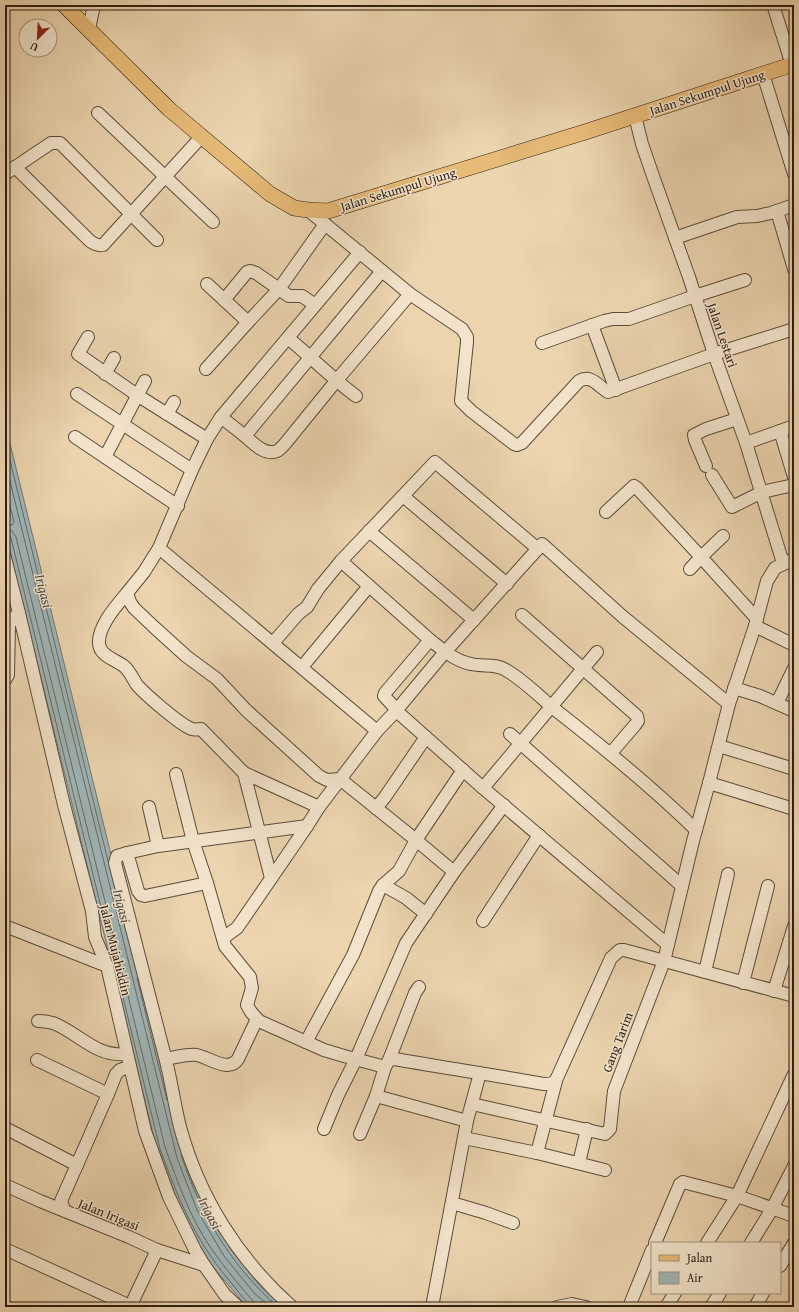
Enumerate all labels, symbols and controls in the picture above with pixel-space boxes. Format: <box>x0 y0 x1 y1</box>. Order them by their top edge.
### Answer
north arrow <box>18 18 58 58</box>
text: U <box>27 38 41 56</box>
street label: Jalan Sekumpul Ujung <box>645 65 768 121</box>
street label: Jalan Sekumpul Ujung <box>336 163 459 217</box>
street label: Jalan Lestari <box>702 298 743 371</box>
water label: Irigasi <box>30 572 58 610</box>
water label: Irigasi <box>108 887 136 925</box>
street label: Jalan Mujahiddin <box>95 901 136 998</box>
street label: Gang Tarim <box>597 1009 638 1075</box>
street label: Jalan Irigasi <box>73 1193 143 1236</box>
water label: Irigasi <box>193 1193 227 1233</box>
legend <box>651 1242 781 1294</box>
text: Jalan <box>685 1249 712 1266</box>
text: Air <box>687 1269 703 1286</box>

